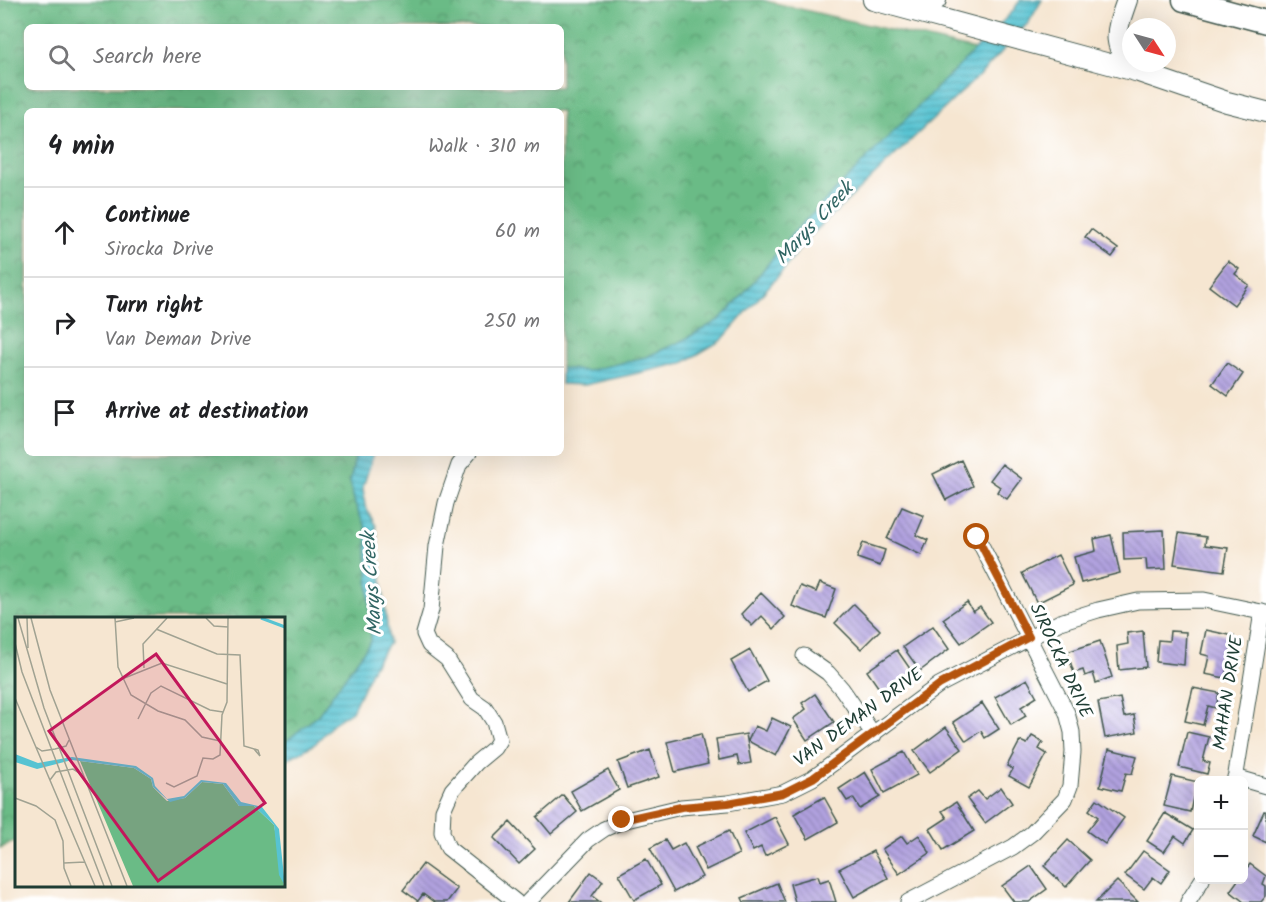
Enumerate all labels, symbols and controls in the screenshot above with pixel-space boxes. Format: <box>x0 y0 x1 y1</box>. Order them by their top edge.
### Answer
north arrow <box>1122 18 1176 72</box>
search box <box>24 24 564 90</box>
text: Search here <box>93 40 201 75</box>
icon: search <box>45 41 78 74</box>
text: 4 min <box>48 126 115 168</box>
text: Walk · 310 m <box>428 131 540 163</box>
water label: Marys Creek <box>768 173 864 273</box>
text: Continue <box>105 199 190 234</box>
icon: ahead <box>48 216 81 249</box>
text: 60 m <box>495 216 540 248</box>
text: Sirocka Drive <box>105 234 213 266</box>
text: Turn right <box>105 289 203 324</box>
icon: right <box>48 306 81 339</box>
text: 250 m <box>484 306 540 338</box>
text: Van Deman Drive <box>105 324 251 356</box>
text: Arrive at destination <box>105 395 308 430</box>
icon: arrive <box>48 396 81 429</box>
route start <box>963 523 989 549</box>
water label: Marys Creek <box>353 529 393 637</box>
street label: SIROCKA DRIVE <box>1021 599 1100 724</box>
inset map <box>15 617 285 887</box>
street label: MAHAN DRIVE <box>1206 633 1252 752</box>
street label: VAN DEMAN DRIVE <box>788 661 930 775</box>
map controls <box>1194 776 1248 884</box>
button: + <box>1194 776 1248 830</box>
route end <box>608 806 634 832</box>
button: − <box>1194 830 1248 884</box>

